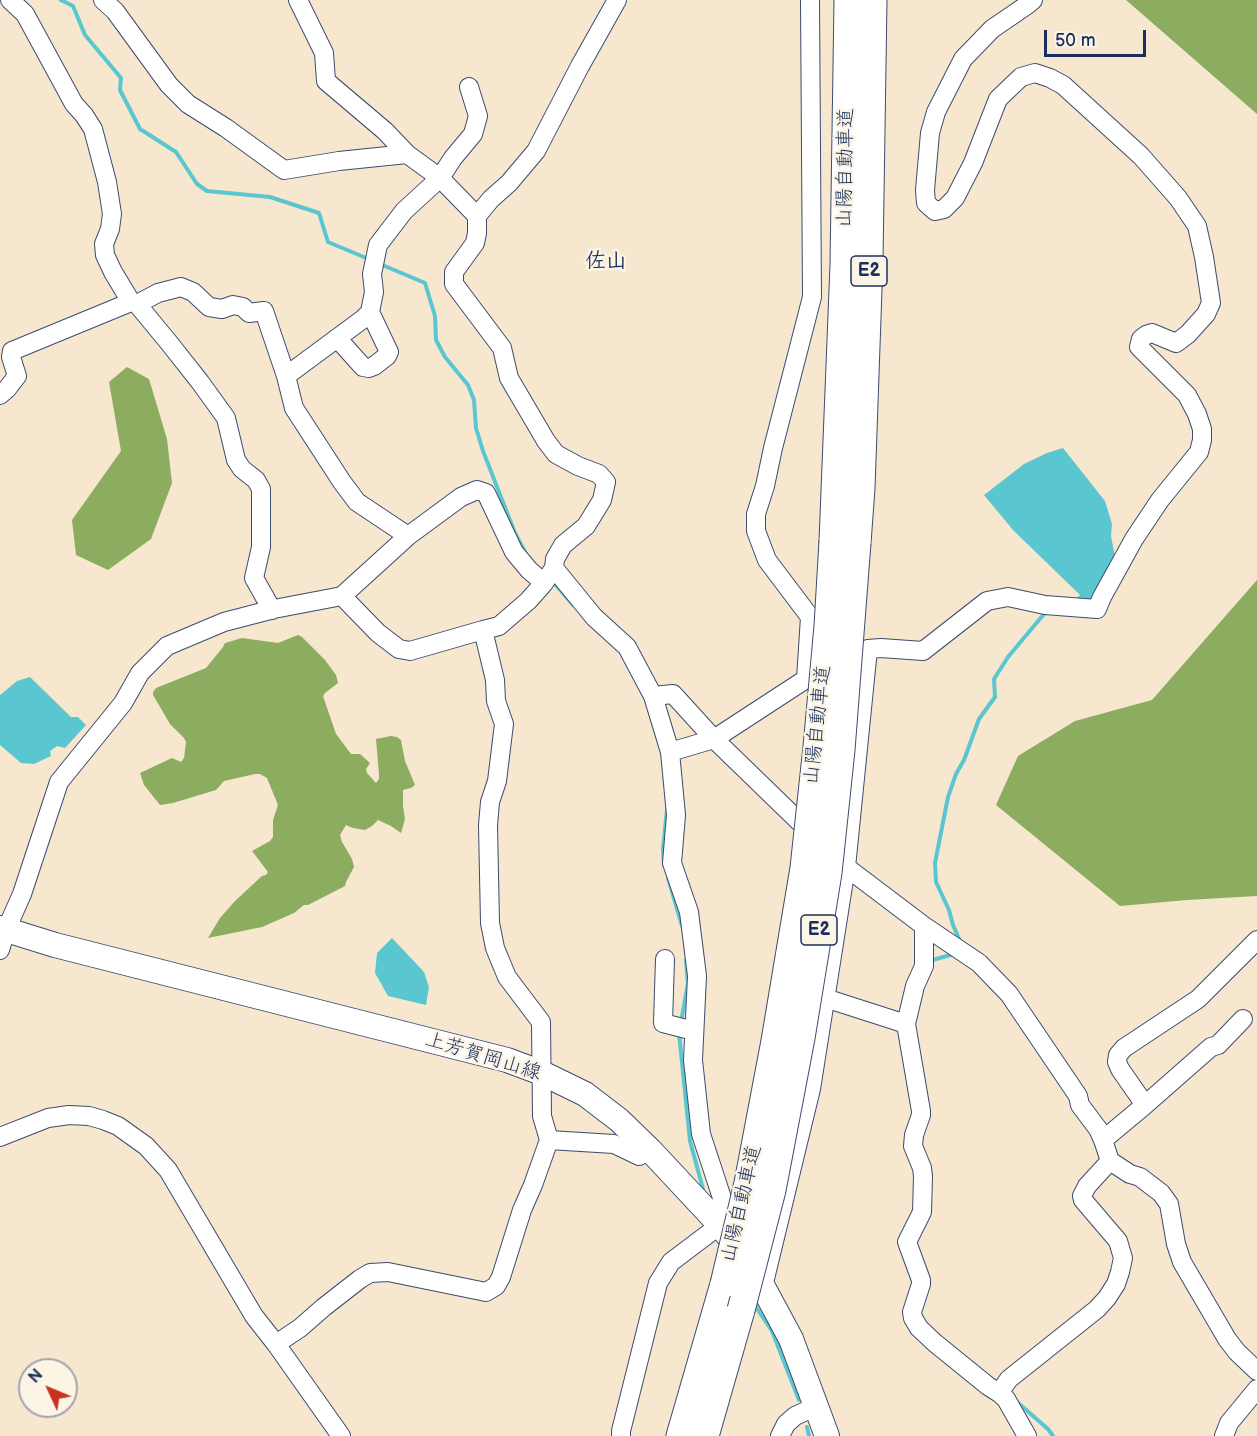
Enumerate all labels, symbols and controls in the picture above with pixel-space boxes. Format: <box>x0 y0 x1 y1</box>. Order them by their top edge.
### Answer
scale bar <box>1047 18 1149 56</box>
text: 50 m <box>1055 30 1096 51</box>
street label: 山陽自動車道 <box>833 108 859 228</box>
district label: 佐山 <box>585 249 627 275</box>
road number: E2 <box>851 256 887 286</box>
street label: 山陽自動車道 <box>800 664 836 786</box>
road number: E2 <box>801 915 837 945</box>
street label: 上芳賀岡山線 <box>422 1028 544 1086</box>
street label: 山陽自動車道 <box>717 1143 767 1265</box>
north arrow <box>18 1358 78 1418</box>
text: N <box>25 1366 47 1387</box>

